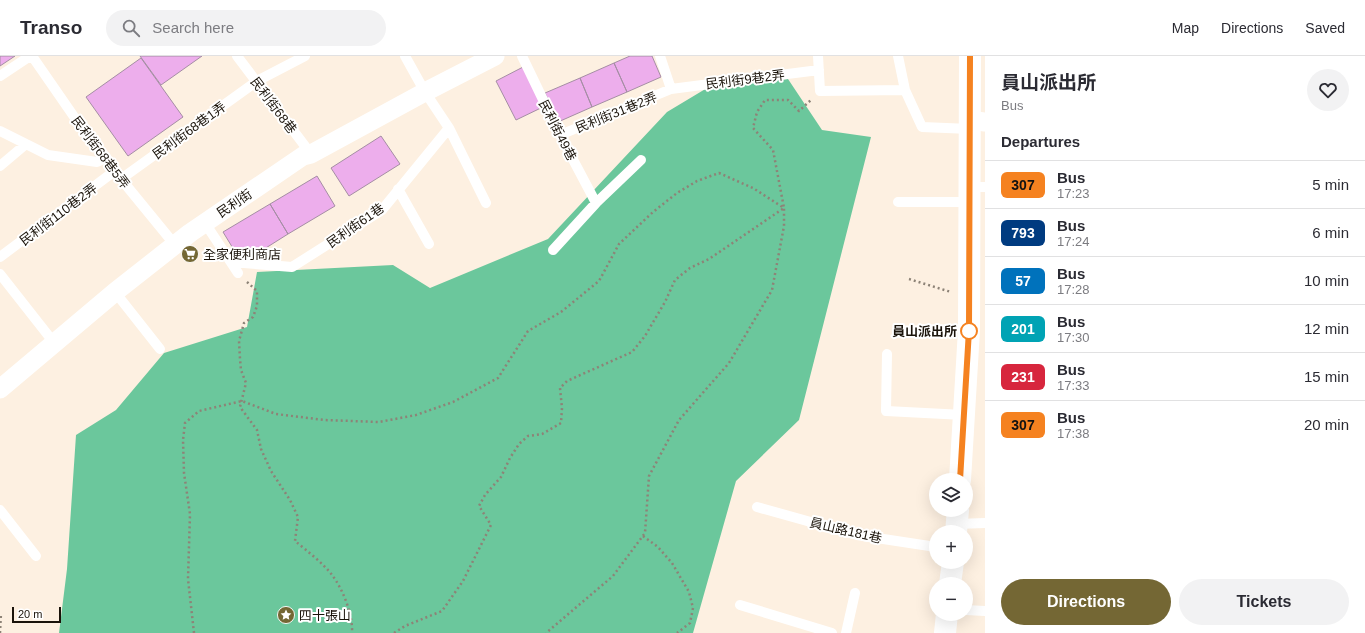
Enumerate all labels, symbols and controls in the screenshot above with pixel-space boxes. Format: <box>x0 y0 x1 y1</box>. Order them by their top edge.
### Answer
search box <box>106 10 386 46</box>
text: Transo <box>20 17 82 38</box>
icon: search <box>120 17 142 39</box>
text: Search here <box>152 19 234 36</box>
text: Map <box>1172 20 1199 36</box>
text: Directions <box>1221 20 1283 36</box>
text: Saved <box>1305 20 1345 36</box>
street label: 民利街9巷2弄 <box>705 67 785 92</box>
button: heart <box>1307 69 1349 111</box>
text: 員山派出所 <box>1001 72 1096 93</box>
street label: 民利街68巷 <box>248 74 300 136</box>
street label: 民利街31巷2弄 <box>573 89 659 136</box>
street label: 民利街49巷 <box>536 97 579 163</box>
text: Bus <box>1001 98 1023 113</box>
street label: 民利街68巷1弄 <box>150 99 229 162</box>
street label: 民利街68巷5弄 <box>69 113 133 191</box>
text: Departures <box>1001 133 1080 150</box>
text: Bus <box>1057 169 1085 186</box>
text: 5 min <box>1312 176 1349 193</box>
text: 307 <box>1011 177 1035 193</box>
street label: 民利街110巷2弄 <box>17 180 100 248</box>
street label: 民利街 <box>214 186 255 221</box>
text: 17:23 <box>1057 186 1090 201</box>
street label: 民利街61巷 <box>324 200 387 251</box>
text: Bus <box>1057 217 1085 234</box>
text: 6 min <box>1312 224 1349 241</box>
text: 793 <box>1011 225 1035 241</box>
text: 17:24 <box>1057 234 1090 249</box>
supermarket icon: 全家便利商店 <box>180 244 200 264</box>
place label: 全家便利商店 <box>203 247 281 262</box>
text: Bus <box>1057 265 1085 282</box>
text: 10 min <box>1304 272 1349 289</box>
text: 57 <box>1015 273 1031 289</box>
text: 17:28 <box>1057 282 1090 297</box>
text: Bus <box>1057 313 1085 330</box>
text: 12 min <box>1304 320 1349 337</box>
text: 201 <box>1011 321 1035 337</box>
marker: 員山派出所 <box>960 322 978 340</box>
place label: 員山派出所 <box>892 324 957 339</box>
text: 17:30 <box>1057 330 1090 345</box>
text: Bus <box>1057 361 1085 378</box>
text: 15 min <box>1304 368 1349 385</box>
text: 231 <box>1011 369 1035 385</box>
text: 17:33 <box>1057 378 1090 393</box>
text: Bus <box>1057 409 1085 426</box>
text: 20 min <box>1304 416 1349 433</box>
text: 307 <box>1011 417 1035 433</box>
text: 17:38 <box>1057 426 1090 441</box>
map controls <box>929 473 973 621</box>
button: layers <box>929 473 973 517</box>
street label: 員山路181巷 <box>808 515 883 546</box>
button: + <box>929 525 973 569</box>
button: − <box>929 577 973 621</box>
button: Directions <box>1001 579 1171 625</box>
button: Tickets <box>1179 579 1349 625</box>
scale bar <box>12 605 61 624</box>
place icon: 四十張山 <box>276 605 296 625</box>
text: 20 m <box>18 608 42 620</box>
place label: 四十張山 <box>299 608 351 623</box>

